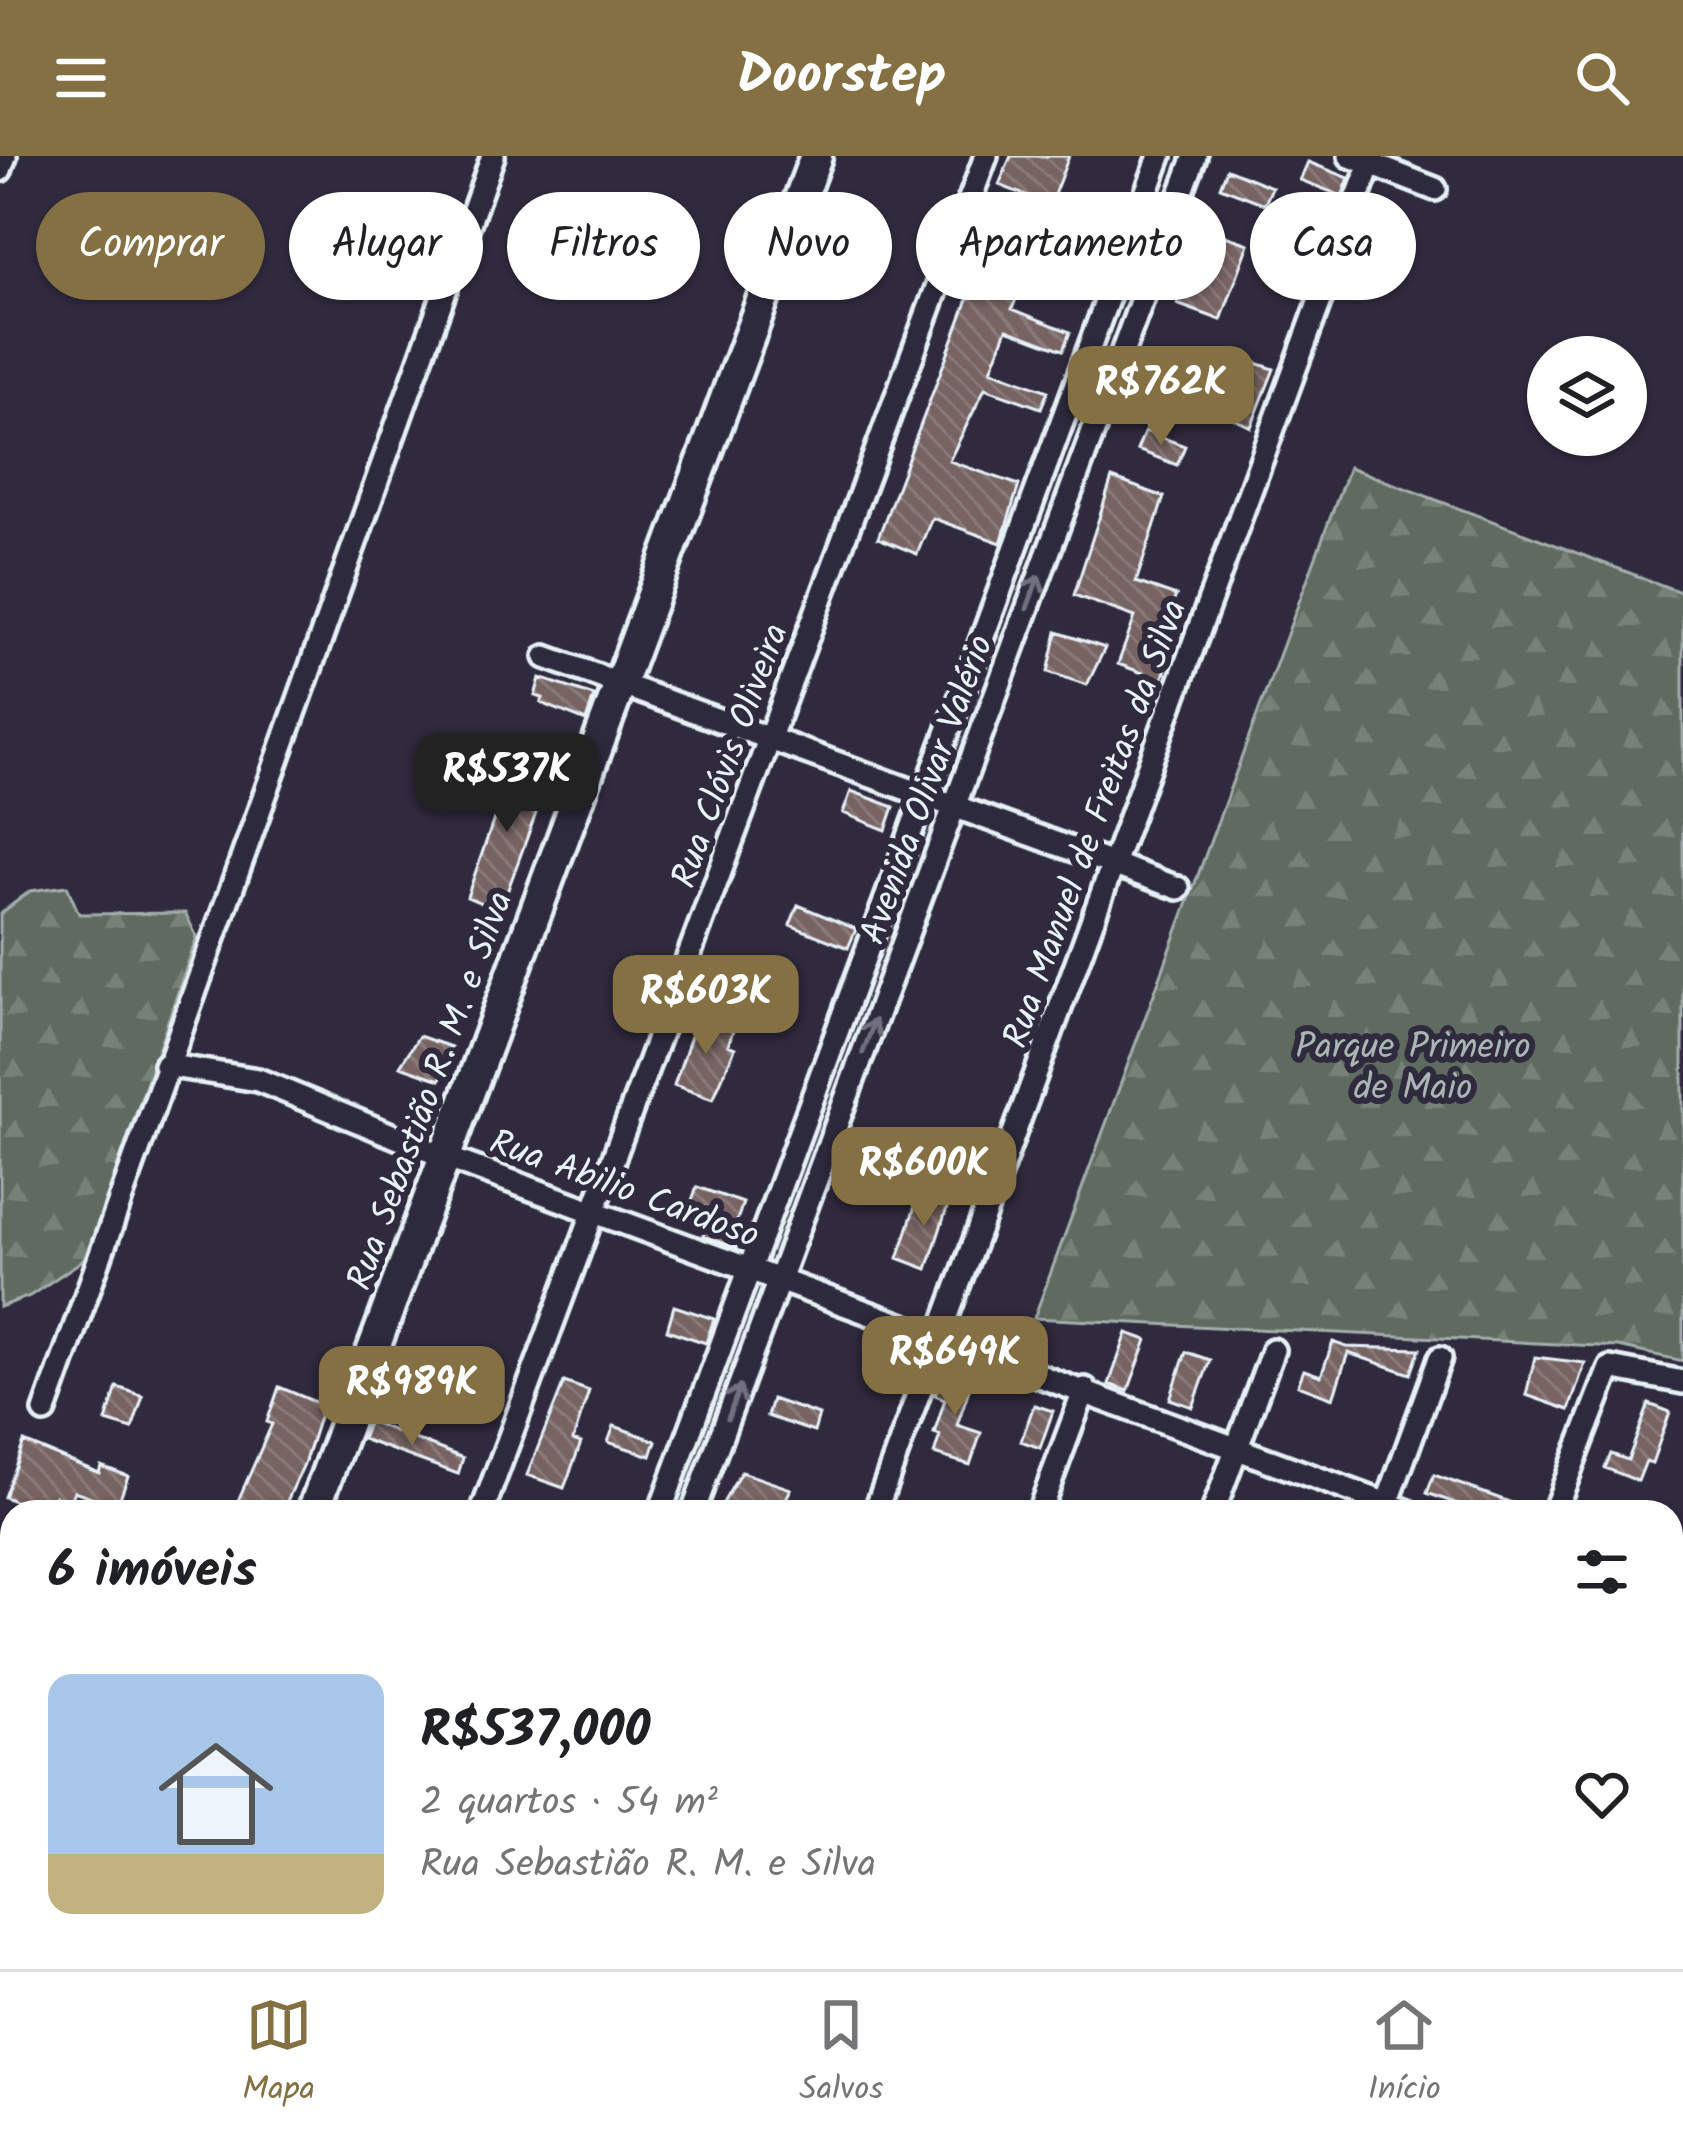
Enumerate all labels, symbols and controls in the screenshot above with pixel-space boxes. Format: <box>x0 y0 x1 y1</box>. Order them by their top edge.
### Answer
text: Doorstep <box>737 35 946 121</box>
icon: menu <box>48 45 114 111</box>
icon: search <box>1569 45 1635 111</box>
chip: Comprar <box>36 192 265 300</box>
chip: Alugar <box>289 192 483 300</box>
chip: Filtros <box>507 192 700 300</box>
chip: Novo <box>724 192 892 300</box>
chip: Apartamento <box>916 192 1226 300</box>
chip: Casa <box>1250 192 1416 300</box>
map controls <box>1527 336 1647 456</box>
button: layers <box>1527 336 1647 456</box>
pin: R$762K <box>1063 346 1259 448</box>
text: R$762K <box>1095 354 1227 416</box>
one-way arrow <box>1024 574 1046 611</box>
street label: Rua Manuel de Freitas da Silva <box>989 592 1204 1056</box>
street label: Rua Clóvis Oliveira <box>657 616 806 897</box>
street label: Avenida Olivar Valério <box>846 627 1011 953</box>
pin: R$537K <box>409 733 605 835</box>
text: R$537K <box>442 741 572 803</box>
street label: Rua Sebastião R. M. e Silva <box>333 884 530 1299</box>
pin: R$603K <box>608 955 804 1057</box>
text: R$603K <box>640 963 772 1025</box>
one-way arrow <box>860 1019 881 1056</box>
park label: Parque Primeiro de Maio <box>1295 1020 1531 1118</box>
street label: Rua Abilio Cardoso <box>481 1115 767 1266</box>
pin: R$600K <box>826 1127 1022 1229</box>
text: R$600K <box>858 1135 990 1197</box>
pin: R$649K <box>857 1316 1053 1418</box>
text: R$649K <box>889 1324 1021 1386</box>
pin: R$989K <box>314 1346 510 1448</box>
text: R$989K <box>346 1354 478 1416</box>
one-way arrow <box>725 1385 746 1422</box>
text: 6 imóveis <box>48 1532 257 1613</box>
icon: filters <box>1569 1539 1635 1605</box>
text: R$537,000 <box>420 1692 650 1773</box>
icon: home <box>144 1722 288 1866</box>
icon: heart <box>1569 1761 1635 1827</box>
text: 2 quartos · 54 m² <box>420 1773 718 1835</box>
text: Rua Sebastião R. M. e Silva <box>420 1835 876 1897</box>
tab: Mapa <box>242 1992 315 2117</box>
tab: Salvos <box>799 1992 883 2117</box>
tab: Início <box>1368 1992 1441 2117</box>

